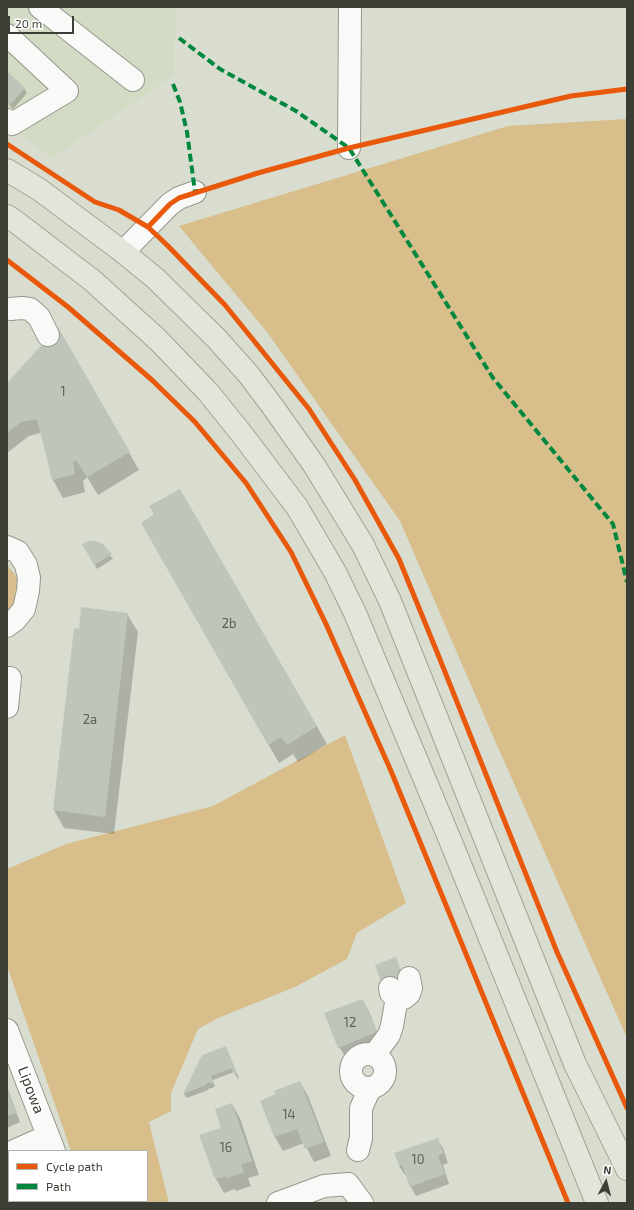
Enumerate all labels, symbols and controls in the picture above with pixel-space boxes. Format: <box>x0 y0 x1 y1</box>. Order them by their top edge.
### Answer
scale bar <box>10 8 76 34</box>
text: 20 m <box>15 16 42 30</box>
house number: 1 <box>60 384 66 400</box>
house number: 2b <box>222 616 236 632</box>
house number: 2a <box>83 712 97 728</box>
house number: 12 <box>344 1015 356 1031</box>
street label: Lipowa <box>14 1064 48 1116</box>
house number: 14 <box>282 1107 296 1123</box>
house number: 16 <box>220 1140 232 1156</box>
legend <box>8 1150 148 1202</box>
house number: 10 <box>411 1152 425 1168</box>
text: Cycle path <box>46 1159 103 1173</box>
north arrow <box>586 1162 626 1202</box>
text: N <box>603 1163 612 1177</box>
text: Path <box>46 1179 71 1193</box>

